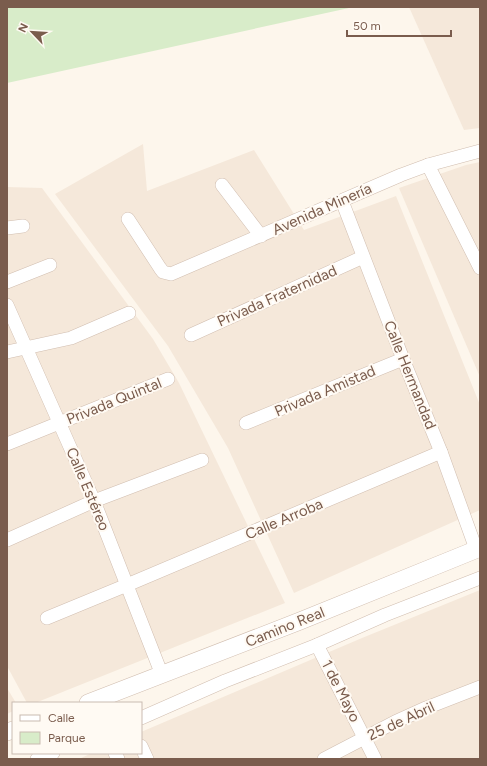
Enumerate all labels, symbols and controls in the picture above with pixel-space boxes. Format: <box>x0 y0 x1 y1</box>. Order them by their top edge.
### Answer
north arrow <box>12 12 52 52</box>
scale bar <box>347 12 451 38</box>
text: 50 m <box>353 19 381 33</box>
text: N <box>16 21 31 35</box>
street label: Avenida Minería <box>270 179 374 239</box>
street label: Privada Fraternidad <box>214 261 340 331</box>
street label: Calle Hermandad <box>380 318 440 432</box>
street label: Privada Amistad <box>272 362 378 420</box>
street label: Privada Quintal <box>64 374 164 428</box>
street label: Calle Estéreo <box>62 445 114 534</box>
street label: Calle Arroba <box>243 495 325 543</box>
street label: Camino Real <box>243 603 327 651</box>
street label: 1 de Mayo <box>318 657 364 725</box>
street label: 25 de Abril <box>364 698 438 744</box>
legend <box>12 702 142 754</box>
text: Calle <box>48 711 75 725</box>
text: Parque <box>48 731 86 745</box>

